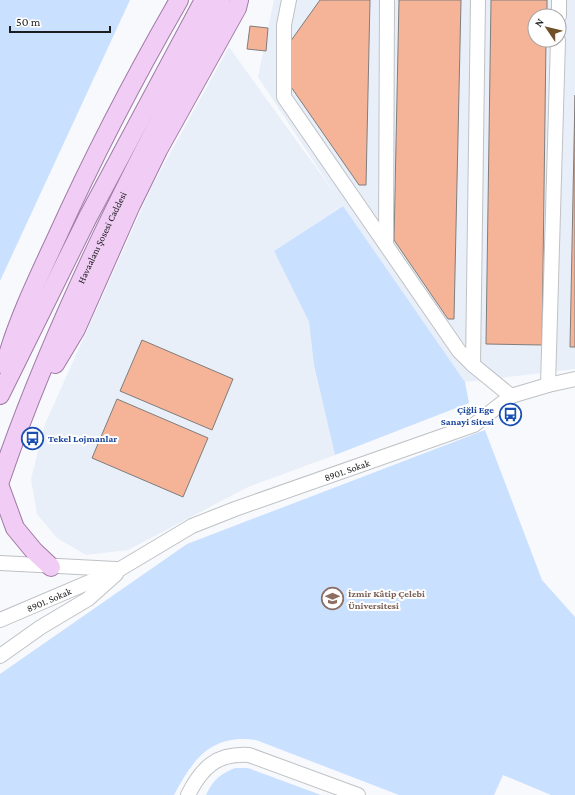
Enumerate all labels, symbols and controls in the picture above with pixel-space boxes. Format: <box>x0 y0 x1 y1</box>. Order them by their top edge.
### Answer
scale bar <box>10 8 110 34</box>
north arrow <box>527 8 567 48</box>
text: 50 m <box>16 15 41 29</box>
text: N <box>532 15 546 29</box>
street label: Havaalanı Şosesi Caddesi <box>75 190 129 285</box>
bus stop icon: Çiğli Ege Sanayi Sitesi <box>497 402 523 428</box>
place label: Çiğli Ege Sanayi Sitesi <box>441 404 494 427</box>
bus stop icon: Tekel Lojmanlar <box>20 425 46 451</box>
place label: Tekel Lojmanlar <box>48 433 117 445</box>
street label: 8901. Sokak <box>323 457 371 483</box>
street label: 8901. Sokak <box>25 585 73 614</box>
school or university icon: İzmir Kâtip Çelebi Üniversitesi <box>320 586 346 612</box>
place label: İzmir Kâtip Çelebi Üniversitesi <box>348 588 425 611</box>

